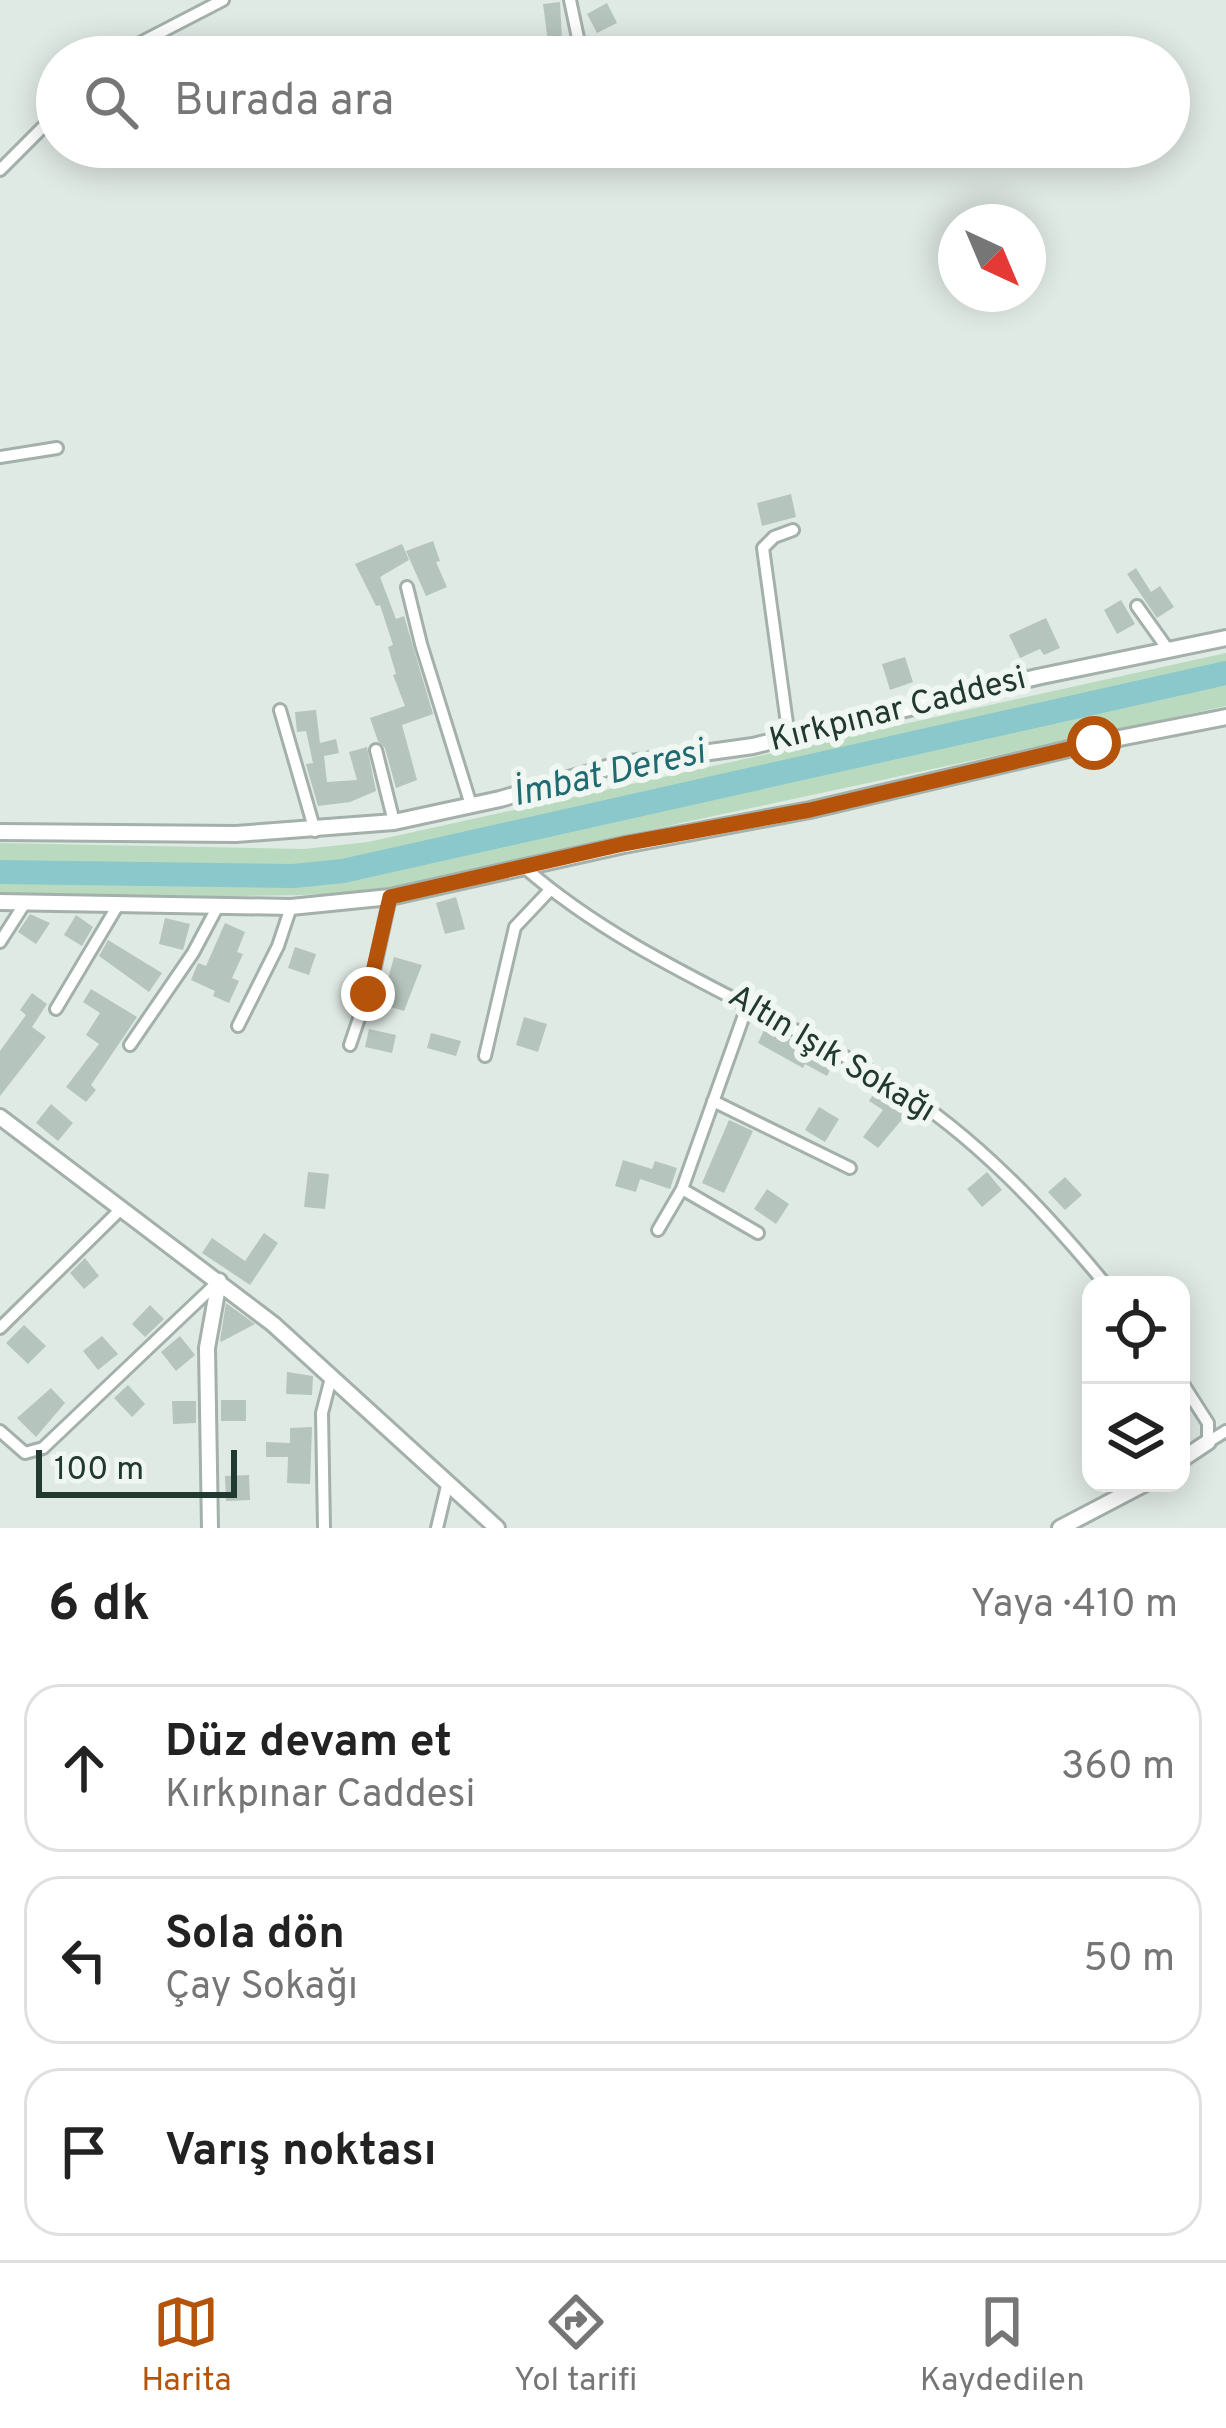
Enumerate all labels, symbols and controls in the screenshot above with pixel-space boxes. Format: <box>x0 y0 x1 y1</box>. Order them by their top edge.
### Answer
search box <box>36 36 1190 168</box>
icon: search <box>78 69 144 135</box>
text: Burada ara <box>174 74 394 131</box>
north arrow <box>938 204 1046 312</box>
street label: Kırkpınar Caddesi <box>766 659 1030 763</box>
route start <box>1067 716 1121 770</box>
water label: İmbat Deresi <box>508 729 712 819</box>
route end <box>341 967 395 1021</box>
street label: Altın Işık Sokağı <box>720 977 942 1133</box>
map controls <box>1082 1276 1190 1492</box>
button: locate <box>1082 1276 1190 1384</box>
button: layers <box>1082 1384 1190 1492</box>
scale bar <box>36 1444 237 1497</box>
text: 100 m <box>54 1450 144 1492</box>
text: 6 dk <box>48 1574 150 1639</box>
text: Yaya · 410 m <box>971 1582 1178 1631</box>
text: Düz devam et <box>165 1715 452 1772</box>
icon: ahead <box>51 1735 117 1801</box>
text: 360 m <box>1061 1744 1175 1793</box>
text: Kırkpınar Caddesi <box>165 1772 475 1821</box>
text: Sola dön <box>165 1907 345 1964</box>
icon: left <box>51 1927 117 1993</box>
text: 50 m <box>1084 1936 1175 1985</box>
text: Çay Sokağı <box>165 1964 358 2013</box>
icon: arrive <box>51 2119 117 2185</box>
text: Varış noktası <box>165 2124 437 2181</box>
tab: Harita <box>141 2289 232 2403</box>
tab: Yol tarifi <box>514 2289 637 2403</box>
tab: Kaydedilen <box>920 2289 1085 2403</box>

